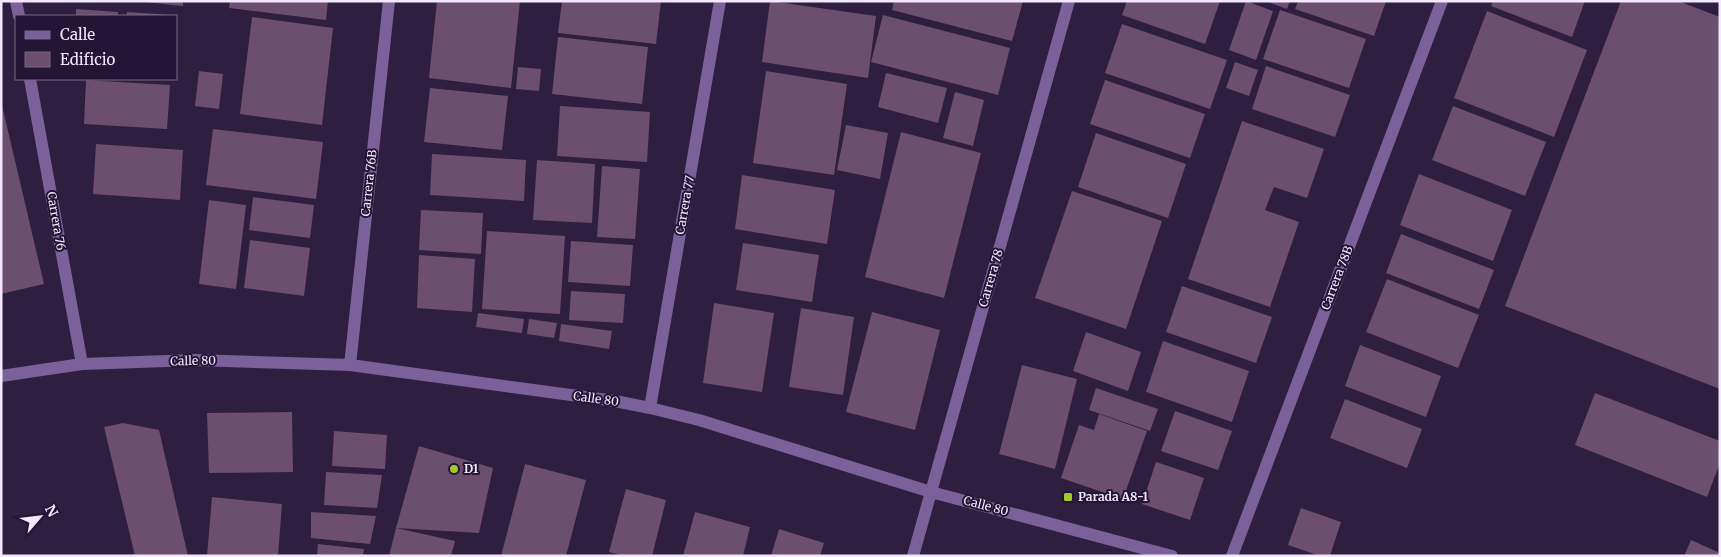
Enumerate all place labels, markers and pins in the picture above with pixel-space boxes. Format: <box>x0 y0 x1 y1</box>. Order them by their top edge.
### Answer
place label: D1 <box>464 461 479 476</box>
marker: D1 <box>448 463 460 475</box>
place label: Parada A8-1 <box>1078 489 1148 504</box>
marker: Parada A8-1 <box>1062 491 1074 503</box>

